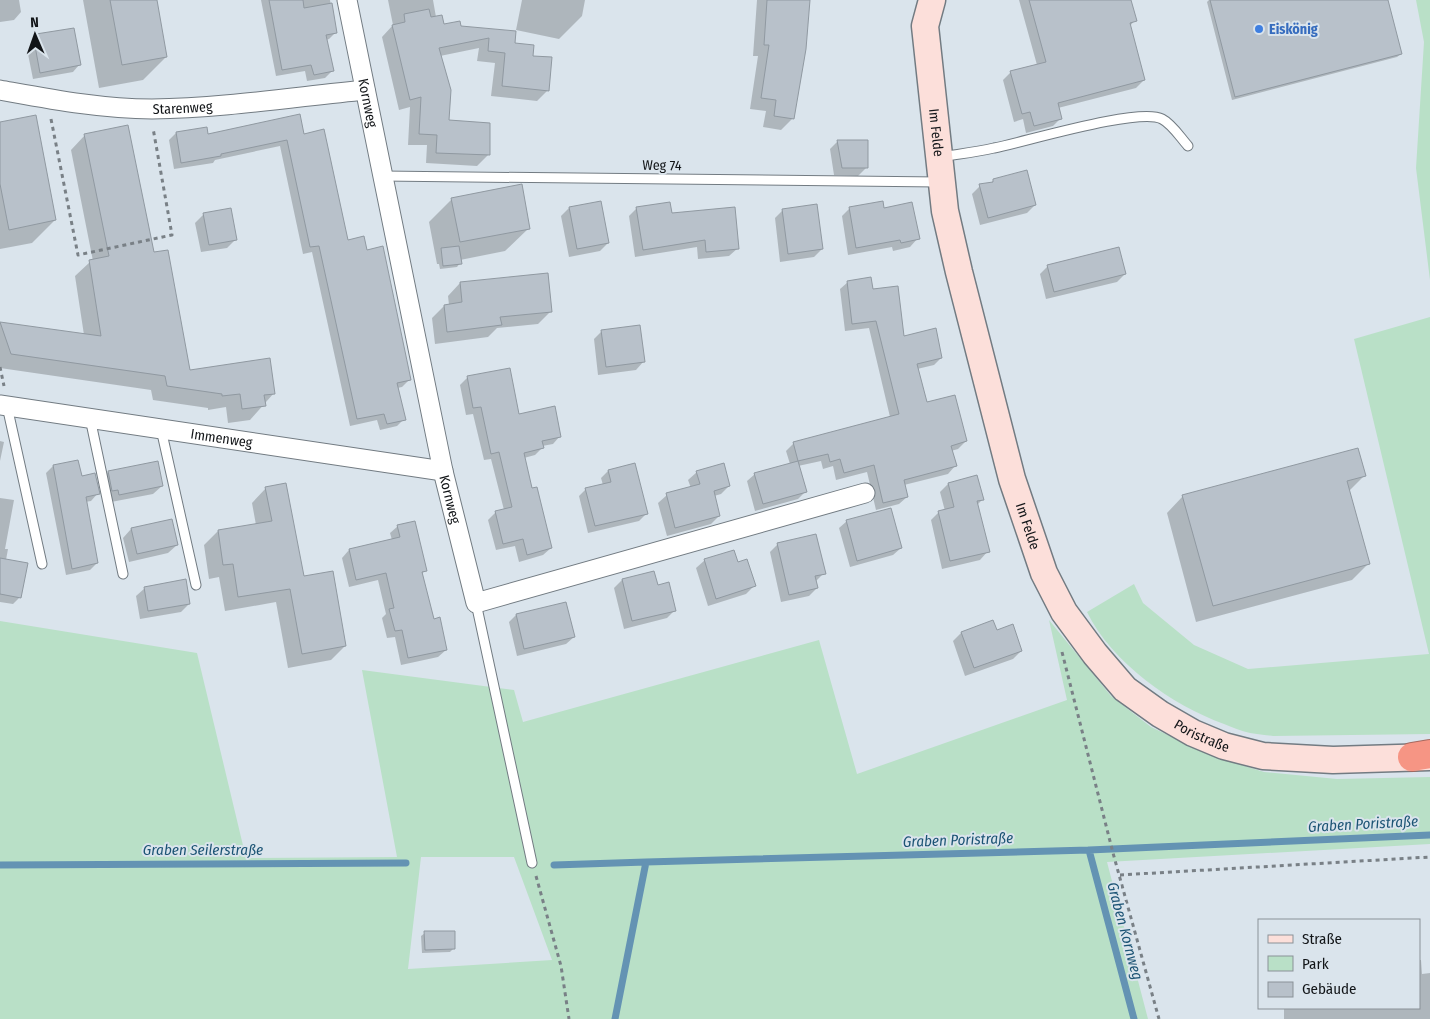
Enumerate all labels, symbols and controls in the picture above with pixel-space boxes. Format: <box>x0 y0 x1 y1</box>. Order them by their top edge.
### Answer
north arrow <box>10 10 60 60</box>
text: N <box>30 14 39 31</box>
place label: Eiskönig <box>1269 21 1318 38</box>
marker: Eiskönig <box>1253 23 1265 35</box>
street label: Kornweg <box>354 77 381 129</box>
street label: Starenweg <box>153 98 214 118</box>
street label: Im Felde <box>925 108 947 158</box>
street label: Weg 74 <box>642 157 682 174</box>
street label: Immenweg <box>189 426 254 452</box>
street label: Kornweg <box>435 473 464 526</box>
street label: Im Felde <box>1012 501 1043 552</box>
street label: Poristraße <box>1171 716 1231 756</box>
water label: Graben Poristraße <box>1307 812 1419 836</box>
water label: Graben Poristraße <box>903 829 1013 851</box>
water label: Graben Seilerstraße <box>143 841 263 859</box>
water label: Graben Kornweg <box>1103 880 1147 982</box>
legend <box>1258 919 1420 1009</box>
text: Straße <box>1302 930 1342 948</box>
text: Park <box>1302 955 1329 973</box>
text: Gebäude <box>1302 980 1357 998</box>

